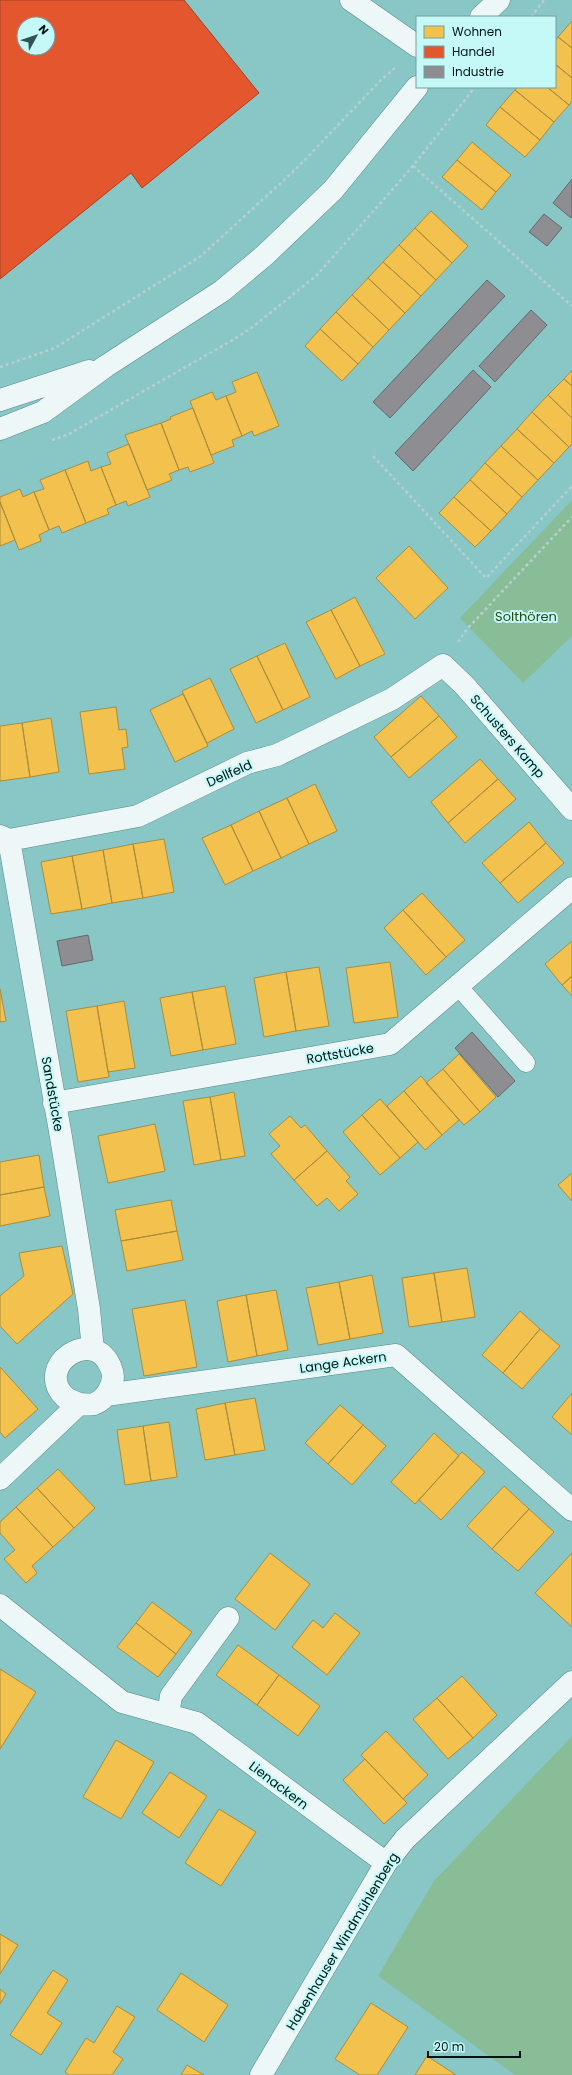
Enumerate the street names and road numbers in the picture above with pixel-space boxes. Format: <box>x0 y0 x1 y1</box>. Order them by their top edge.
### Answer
street label: Schusters Kamp <box>466 690 550 783</box>
street label: Dellfeld <box>203 755 255 792</box>
street label: Rottstücke <box>305 1038 375 1069</box>
street label: Sandstücke <box>37 1055 68 1133</box>
street label: Lange Ackern <box>298 1347 388 1378</box>
street label: Lienackern <box>245 1757 312 1814</box>
street label: Habenhauser Windmühlenberg <box>282 1849 403 2034</box>

